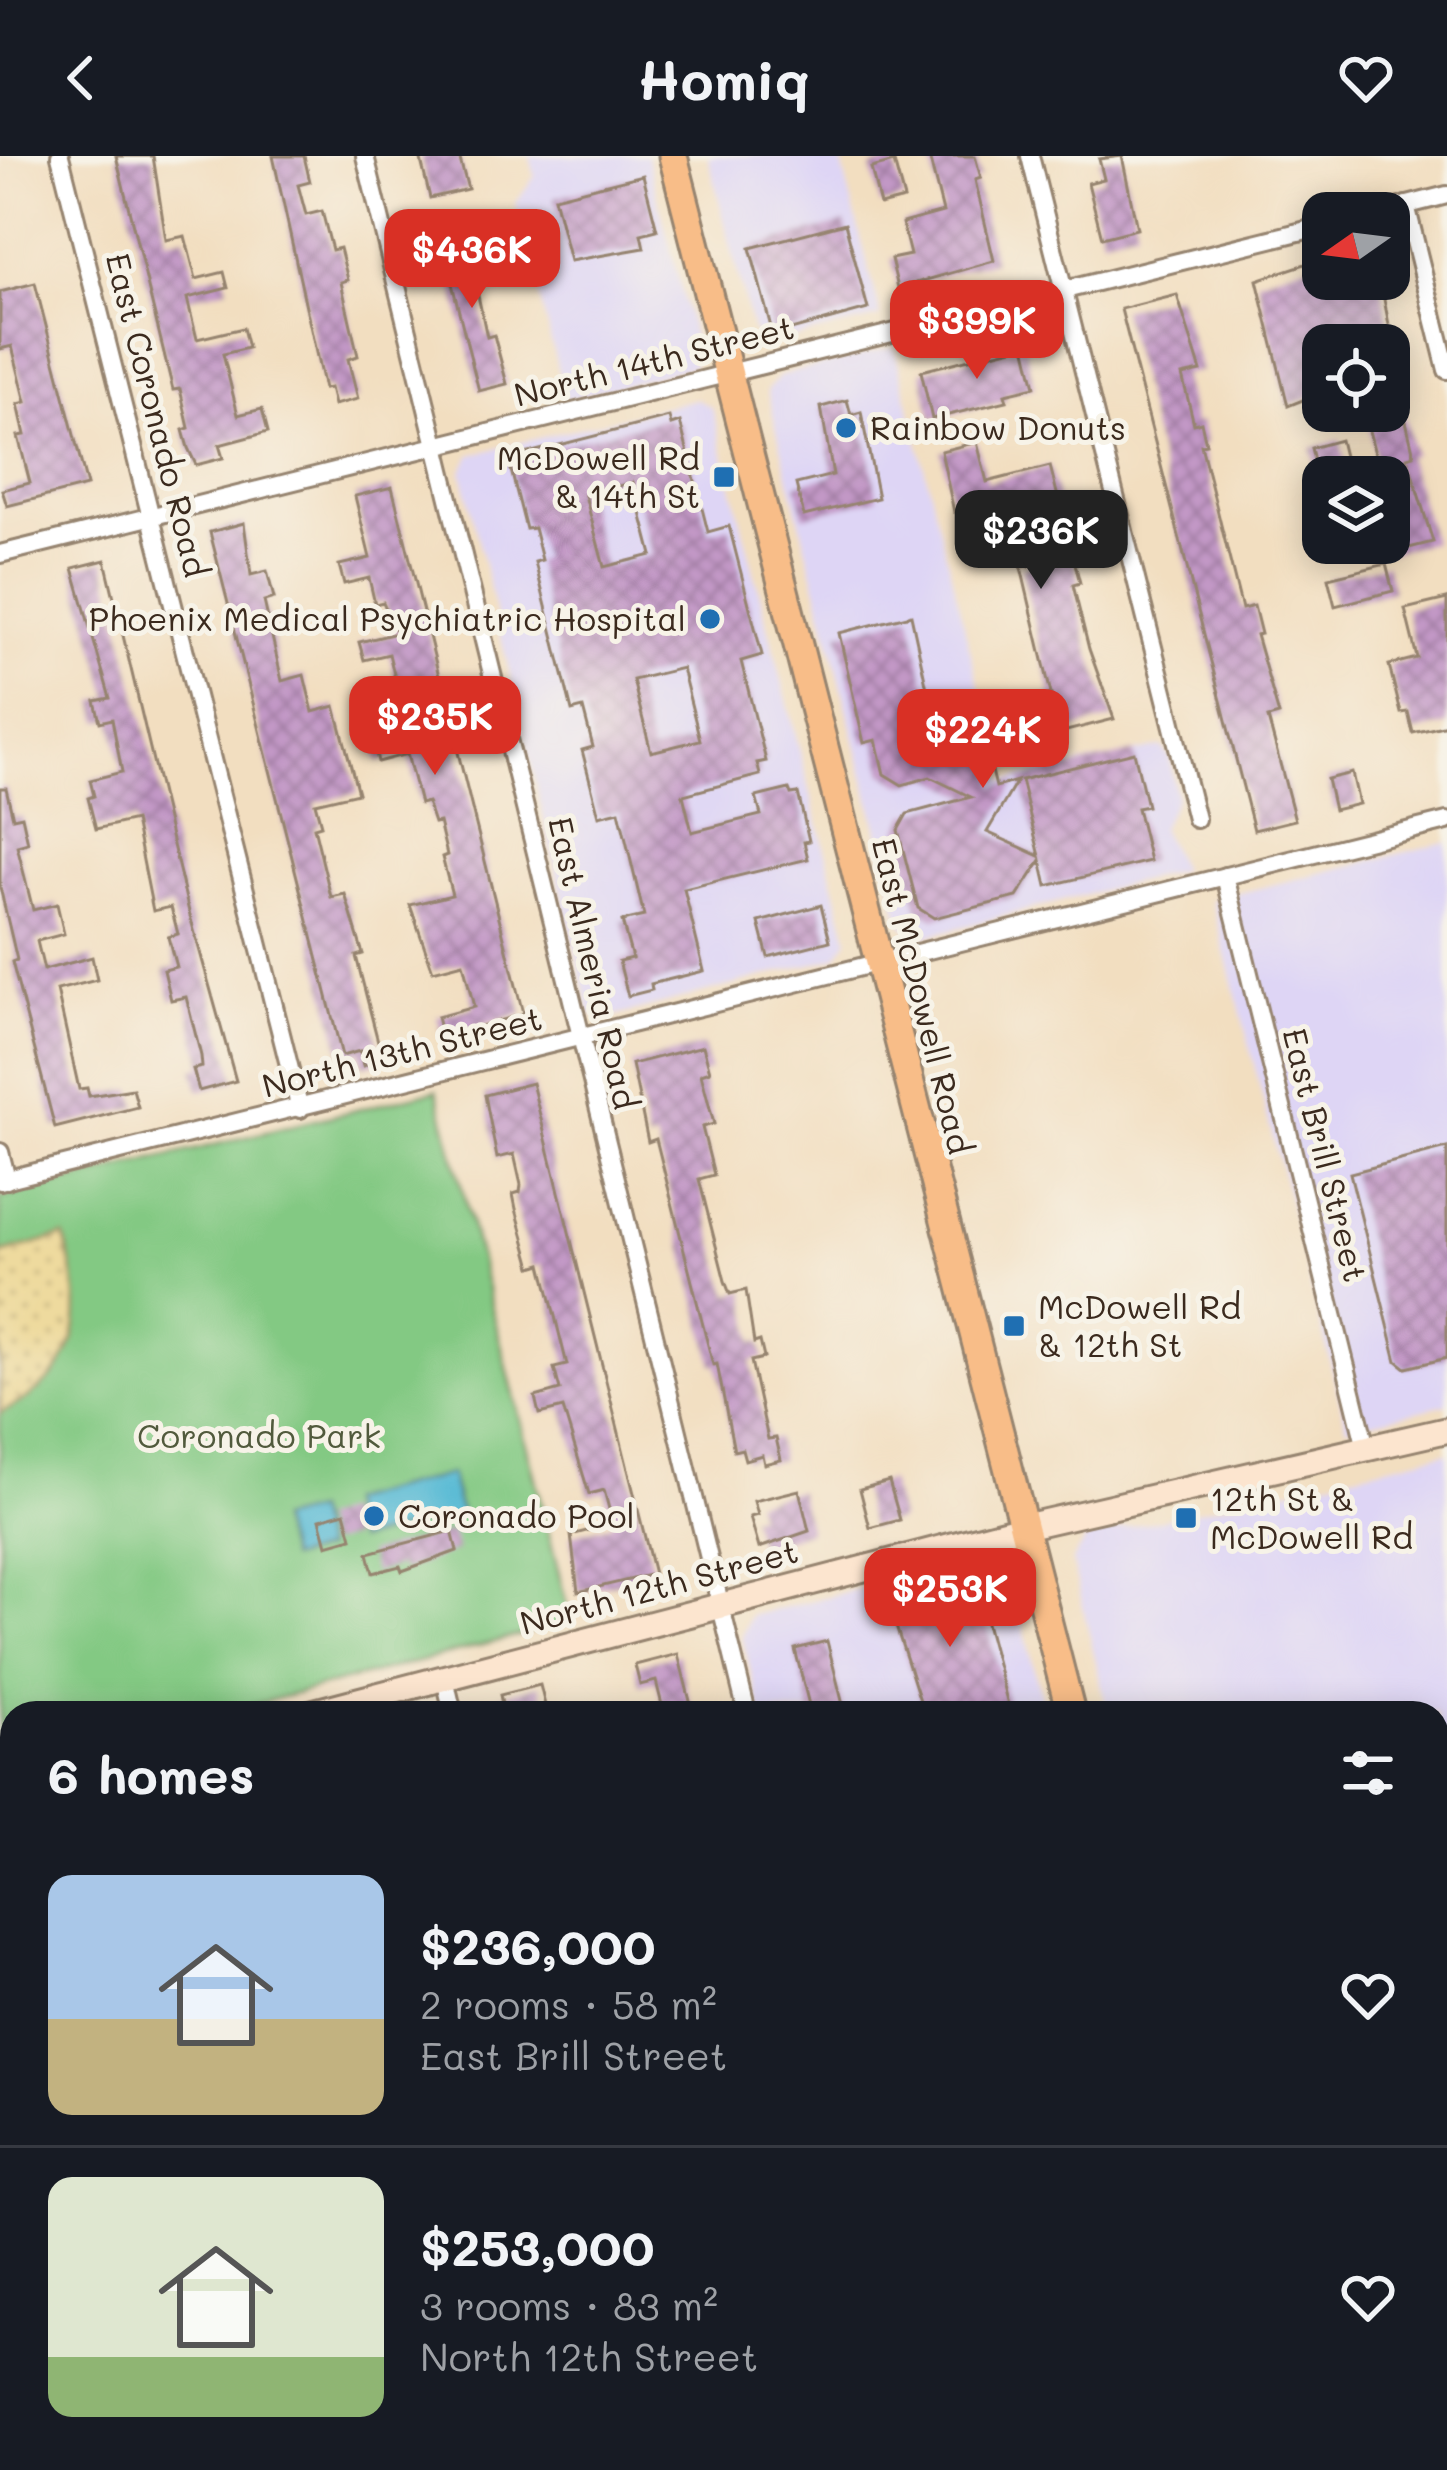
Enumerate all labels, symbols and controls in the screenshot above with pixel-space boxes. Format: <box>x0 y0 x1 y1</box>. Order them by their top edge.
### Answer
text: Homiq <box>637 43 810 114</box>
icon: back <box>48 45 114 111</box>
icon: heart <box>1333 45 1399 111</box>
north arrow <box>1302 192 1410 300</box>
map controls <box>1302 192 1410 564</box>
pin: $436K <box>388 209 556 311</box>
text: $436K <box>411 222 533 273</box>
street label: East Coronado Road <box>97 248 219 581</box>
pin: $399K <box>893 280 1061 382</box>
text: $399K <box>917 293 1037 344</box>
street label: North 14th Street <box>509 304 798 415</box>
button: locate <box>1302 324 1410 432</box>
place label: Rainbow Donuts <box>870 405 1126 448</box>
marker: Rainbow Donuts <box>833 415 859 441</box>
place label: McDowell Rd & 14th St <box>497 435 700 516</box>
button: layers <box>1302 456 1410 564</box>
marker: McDowell Rd & 14th St <box>711 464 737 490</box>
pin: $236K <box>957 490 1125 592</box>
text: $236K <box>982 503 1100 554</box>
place label: Phoenix Medical Psychiatric Hospital <box>89 596 686 640</box>
marker: Phoenix Medical Psychiatric Hospital <box>697 606 723 632</box>
pin: $235K <box>351 676 519 778</box>
text: $235K <box>376 689 494 740</box>
pin: $224K <box>899 689 1067 791</box>
text: $224K <box>924 702 1042 753</box>
street label: East Almeria Road <box>540 812 649 1113</box>
street label: East McDowell Road <box>863 833 983 1158</box>
street label: North 13th Street <box>257 995 546 1106</box>
street label: East Brill Street <box>1274 1023 1379 1286</box>
place label: McDowell Rd & 12th St <box>1038 1284 1241 1365</box>
marker: McDowell Rd & 12th St <box>1001 1313 1027 1339</box>
park label: Coronado Park <box>137 1413 381 1456</box>
place label: 12th St & McDowell Rd <box>1210 1476 1413 1557</box>
place label: Coronado Pool <box>398 1493 635 1536</box>
marker: Coronado Pool <box>361 1503 387 1529</box>
marker: 12th St & McDowell Rd <box>1173 1505 1199 1531</box>
street label: North 12th Street <box>515 1528 802 1643</box>
pin: $253K <box>866 1548 1034 1650</box>
text: $253K <box>891 1561 1009 1612</box>
text: 6 homes <box>48 1740 254 1807</box>
icon: filters <box>1335 1740 1401 1806</box>
text: $236,000 <box>420 1911 656 1978</box>
icon: home <box>144 1923 288 2067</box>
icon: heart <box>1335 1962 1401 2028</box>
text: 2 rooms · 58 m² <box>420 1978 717 2029</box>
text: East Brill Street <box>420 2029 727 2080</box>
text: $253,000 <box>420 2212 654 2279</box>
icon: home <box>144 2225 288 2369</box>
icon: heart <box>1335 2264 1401 2330</box>
text: 3 rooms · 83 m² <box>420 2279 718 2330</box>
text: North 12th Street <box>420 2330 758 2381</box>

